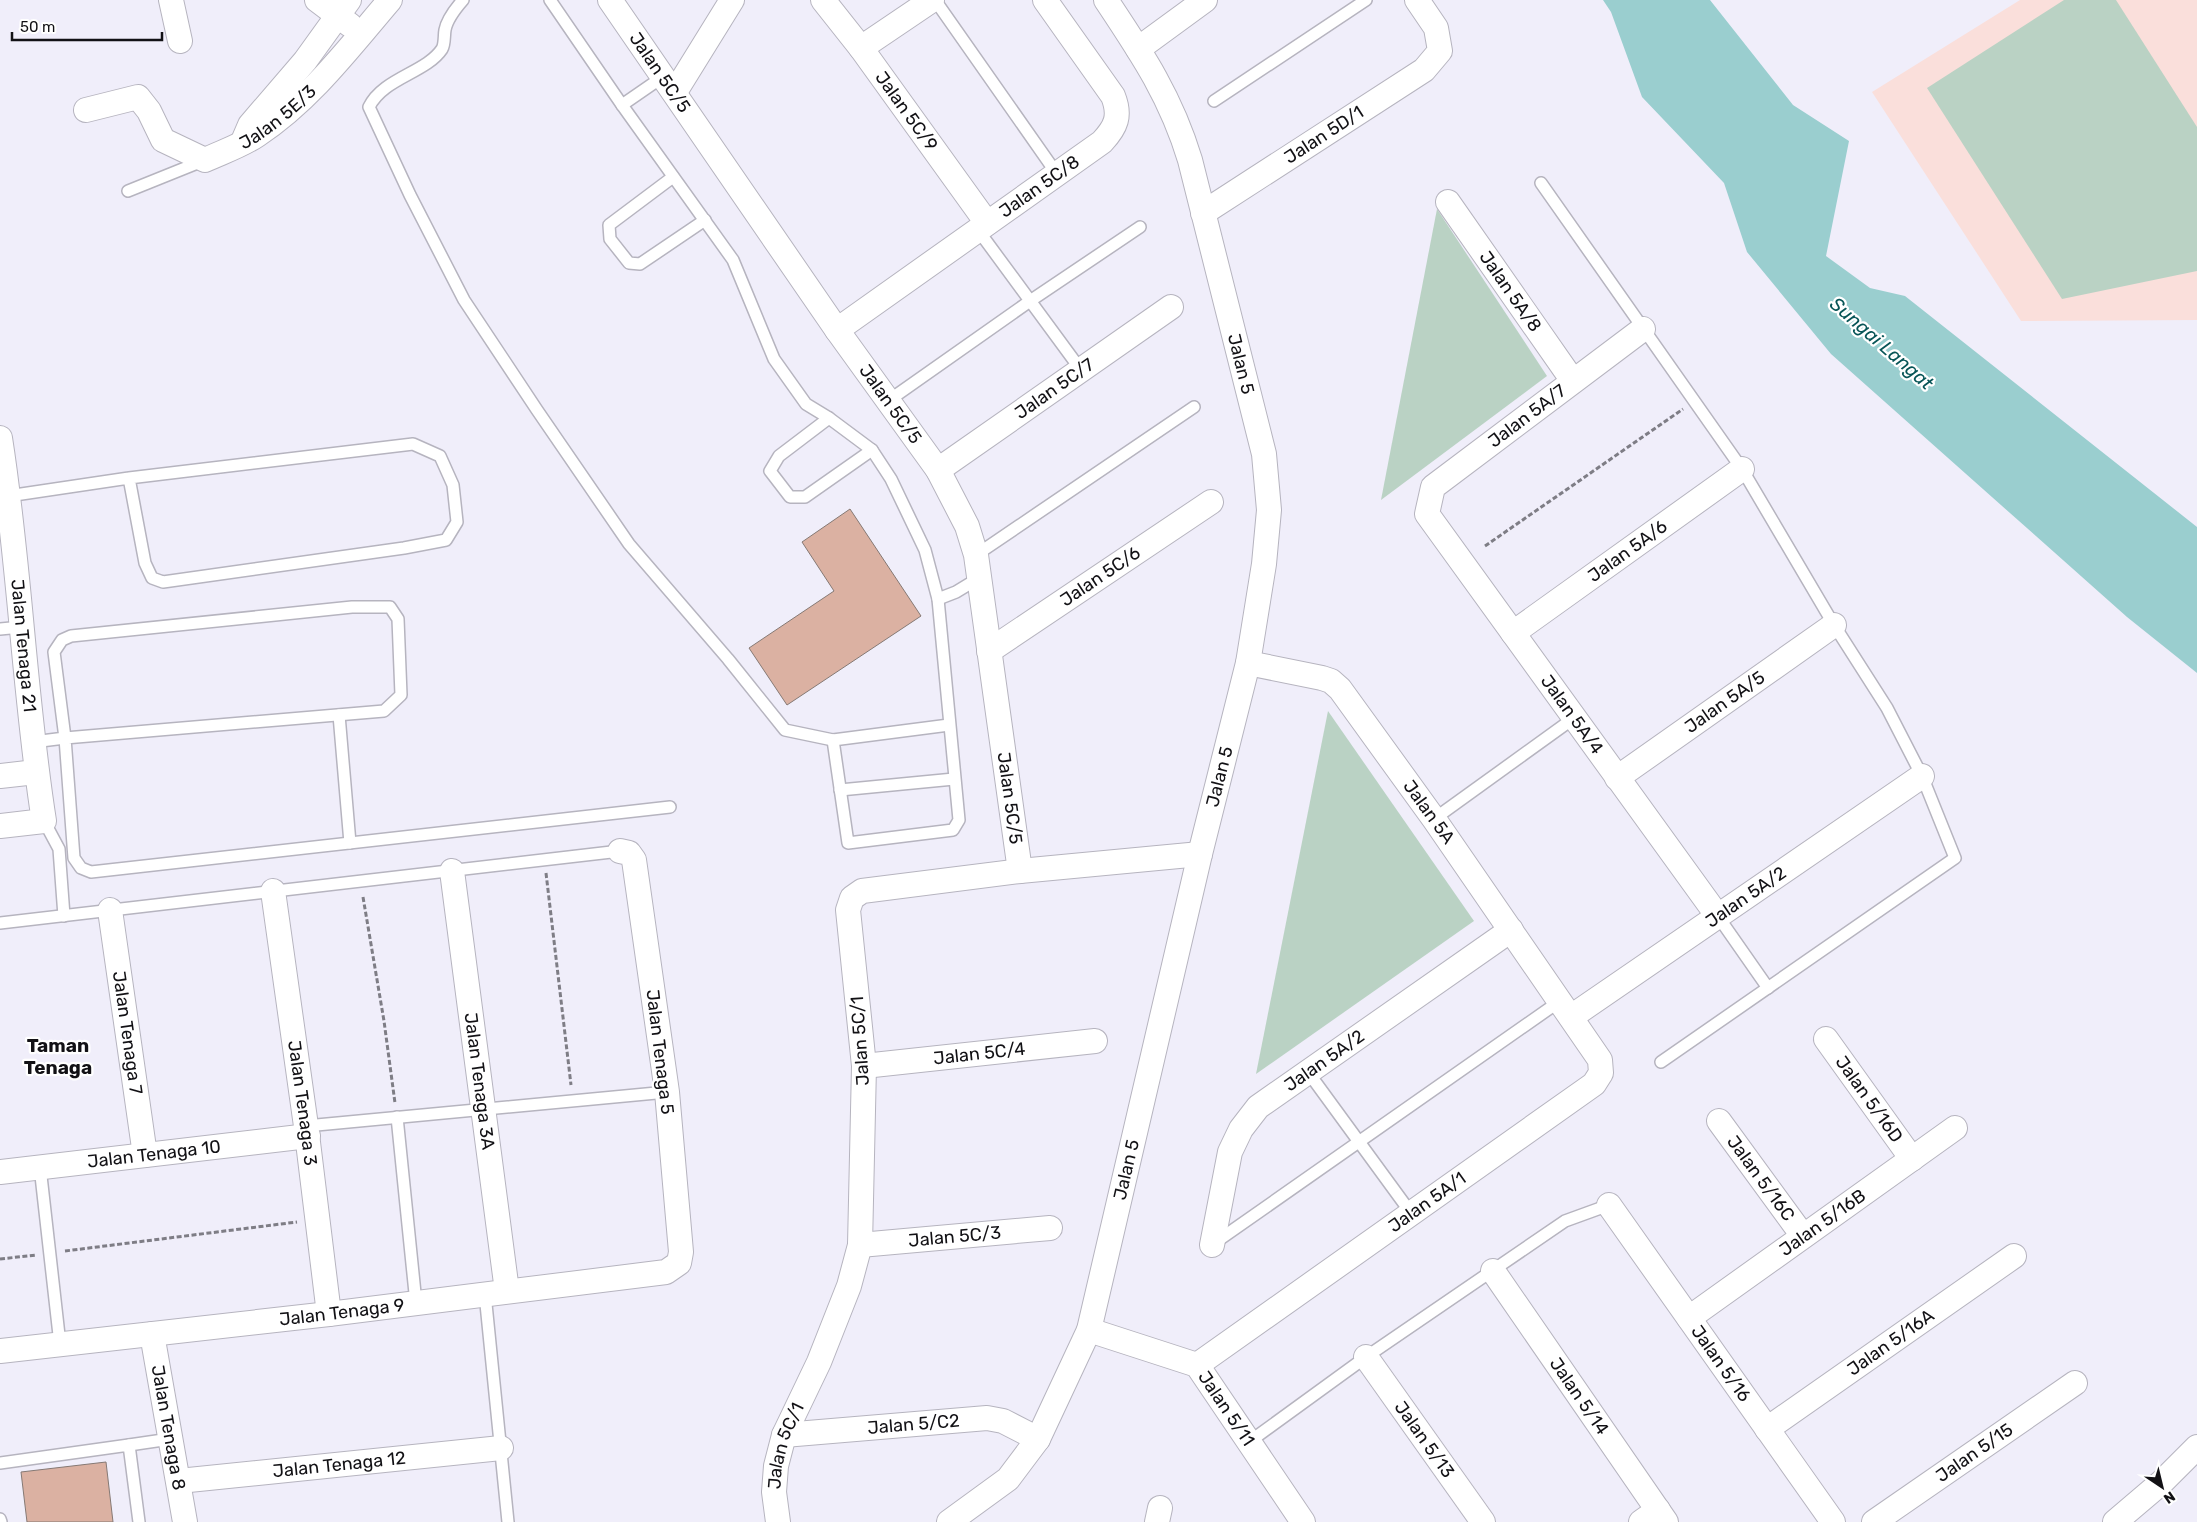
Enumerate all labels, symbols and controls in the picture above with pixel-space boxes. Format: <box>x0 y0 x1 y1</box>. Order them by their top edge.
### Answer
scale bar <box>12 10 162 42</box>
text: 50 m <box>20 18 55 36</box>
street label: Jalan 5C/5 <box>625 28 695 117</box>
street label: Jalan 5C/9 <box>870 67 942 155</box>
street label: Jalan 5E/3 <box>235 80 321 154</box>
street label: Jalan 5D/1 <box>1280 101 1368 168</box>
street label: Jalan 5C/8 <box>995 151 1084 222</box>
street label: Jalan 5A/8 <box>1475 247 1546 336</box>
water label: Sungai Langat <box>1825 292 1939 395</box>
street label: Jalan 5 <box>1223 331 1259 397</box>
street label: Jalan 5C/7 <box>1011 353 1098 424</box>
street label: Jalan 5C/5 <box>854 360 927 448</box>
street label: Jalan 5A/7 <box>1484 380 1570 452</box>
street label: Jalan 5A/6 <box>1584 515 1672 587</box>
street label: Jalan 5C/6 <box>1056 541 1145 611</box>
street label: Jalan Tenaga 21 <box>6 578 41 713</box>
street label: Jalan 5A/5 <box>1681 666 1769 738</box>
street label: Jalan 5A/4 <box>1536 671 1608 759</box>
street label: Jalan 5 <box>1201 744 1238 809</box>
street label: Jalan 5C/5 <box>993 751 1027 845</box>
street label: Jalan 5A <box>1398 776 1460 848</box>
street label: Jalan 5A/2 <box>1701 862 1790 932</box>
street label: Jalan Tenaga 7 <box>108 970 147 1096</box>
street label: Jalan Tenaga 5 <box>641 988 679 1116</box>
street label: Jalan 5C/1 <box>846 996 874 1086</box>
street label: Jalan Tenaga 3A <box>460 1011 499 1151</box>
street label: Jalan 5A/2 <box>1280 1025 1369 1096</box>
district label: Taman Tenaga <box>24 1034 92 1079</box>
street label: Jalan 5C/4 <box>932 1038 1026 1069</box>
street label: Jalan Tenaga 3 <box>283 1039 322 1167</box>
street label: Jalan 5/16D <box>1831 1052 1908 1147</box>
street label: Jalan 5/16C <box>1722 1131 1799 1226</box>
street label: Jalan Tenaga 10 <box>86 1135 222 1173</box>
street label: Jalan 5 <box>1109 1137 1144 1202</box>
street label: Jalan 5A/1 <box>1384 1167 1470 1237</box>
street label: Jalan 5/16B <box>1775 1184 1870 1261</box>
street label: Jalan 5C/3 <box>907 1221 1002 1252</box>
street label: Jalan Tenaga 9 <box>278 1294 406 1331</box>
street label: Jalan 5/16A <box>1843 1304 1938 1380</box>
street label: Jalan 5/16 <box>1686 1321 1756 1406</box>
street label: Jalan 5/14 <box>1545 1353 1614 1439</box>
street label: Jalan Tenaga 8 <box>147 1363 190 1492</box>
street label: Jalan 5/11 <box>1193 1367 1259 1450</box>
street label: Jalan 5/13 <box>1390 1397 1459 1482</box>
street label: Jalan 5C/1 <box>763 1399 809 1490</box>
street label: Jalan 5/C2 <box>867 1409 961 1439</box>
street label: Jalan 5/15 <box>1932 1418 2017 1487</box>
street label: Jalan Tenaga 12 <box>272 1447 407 1482</box>
north arrow <box>2137 1462 2187 1512</box>
text: N <box>2160 1487 2178 1507</box>

